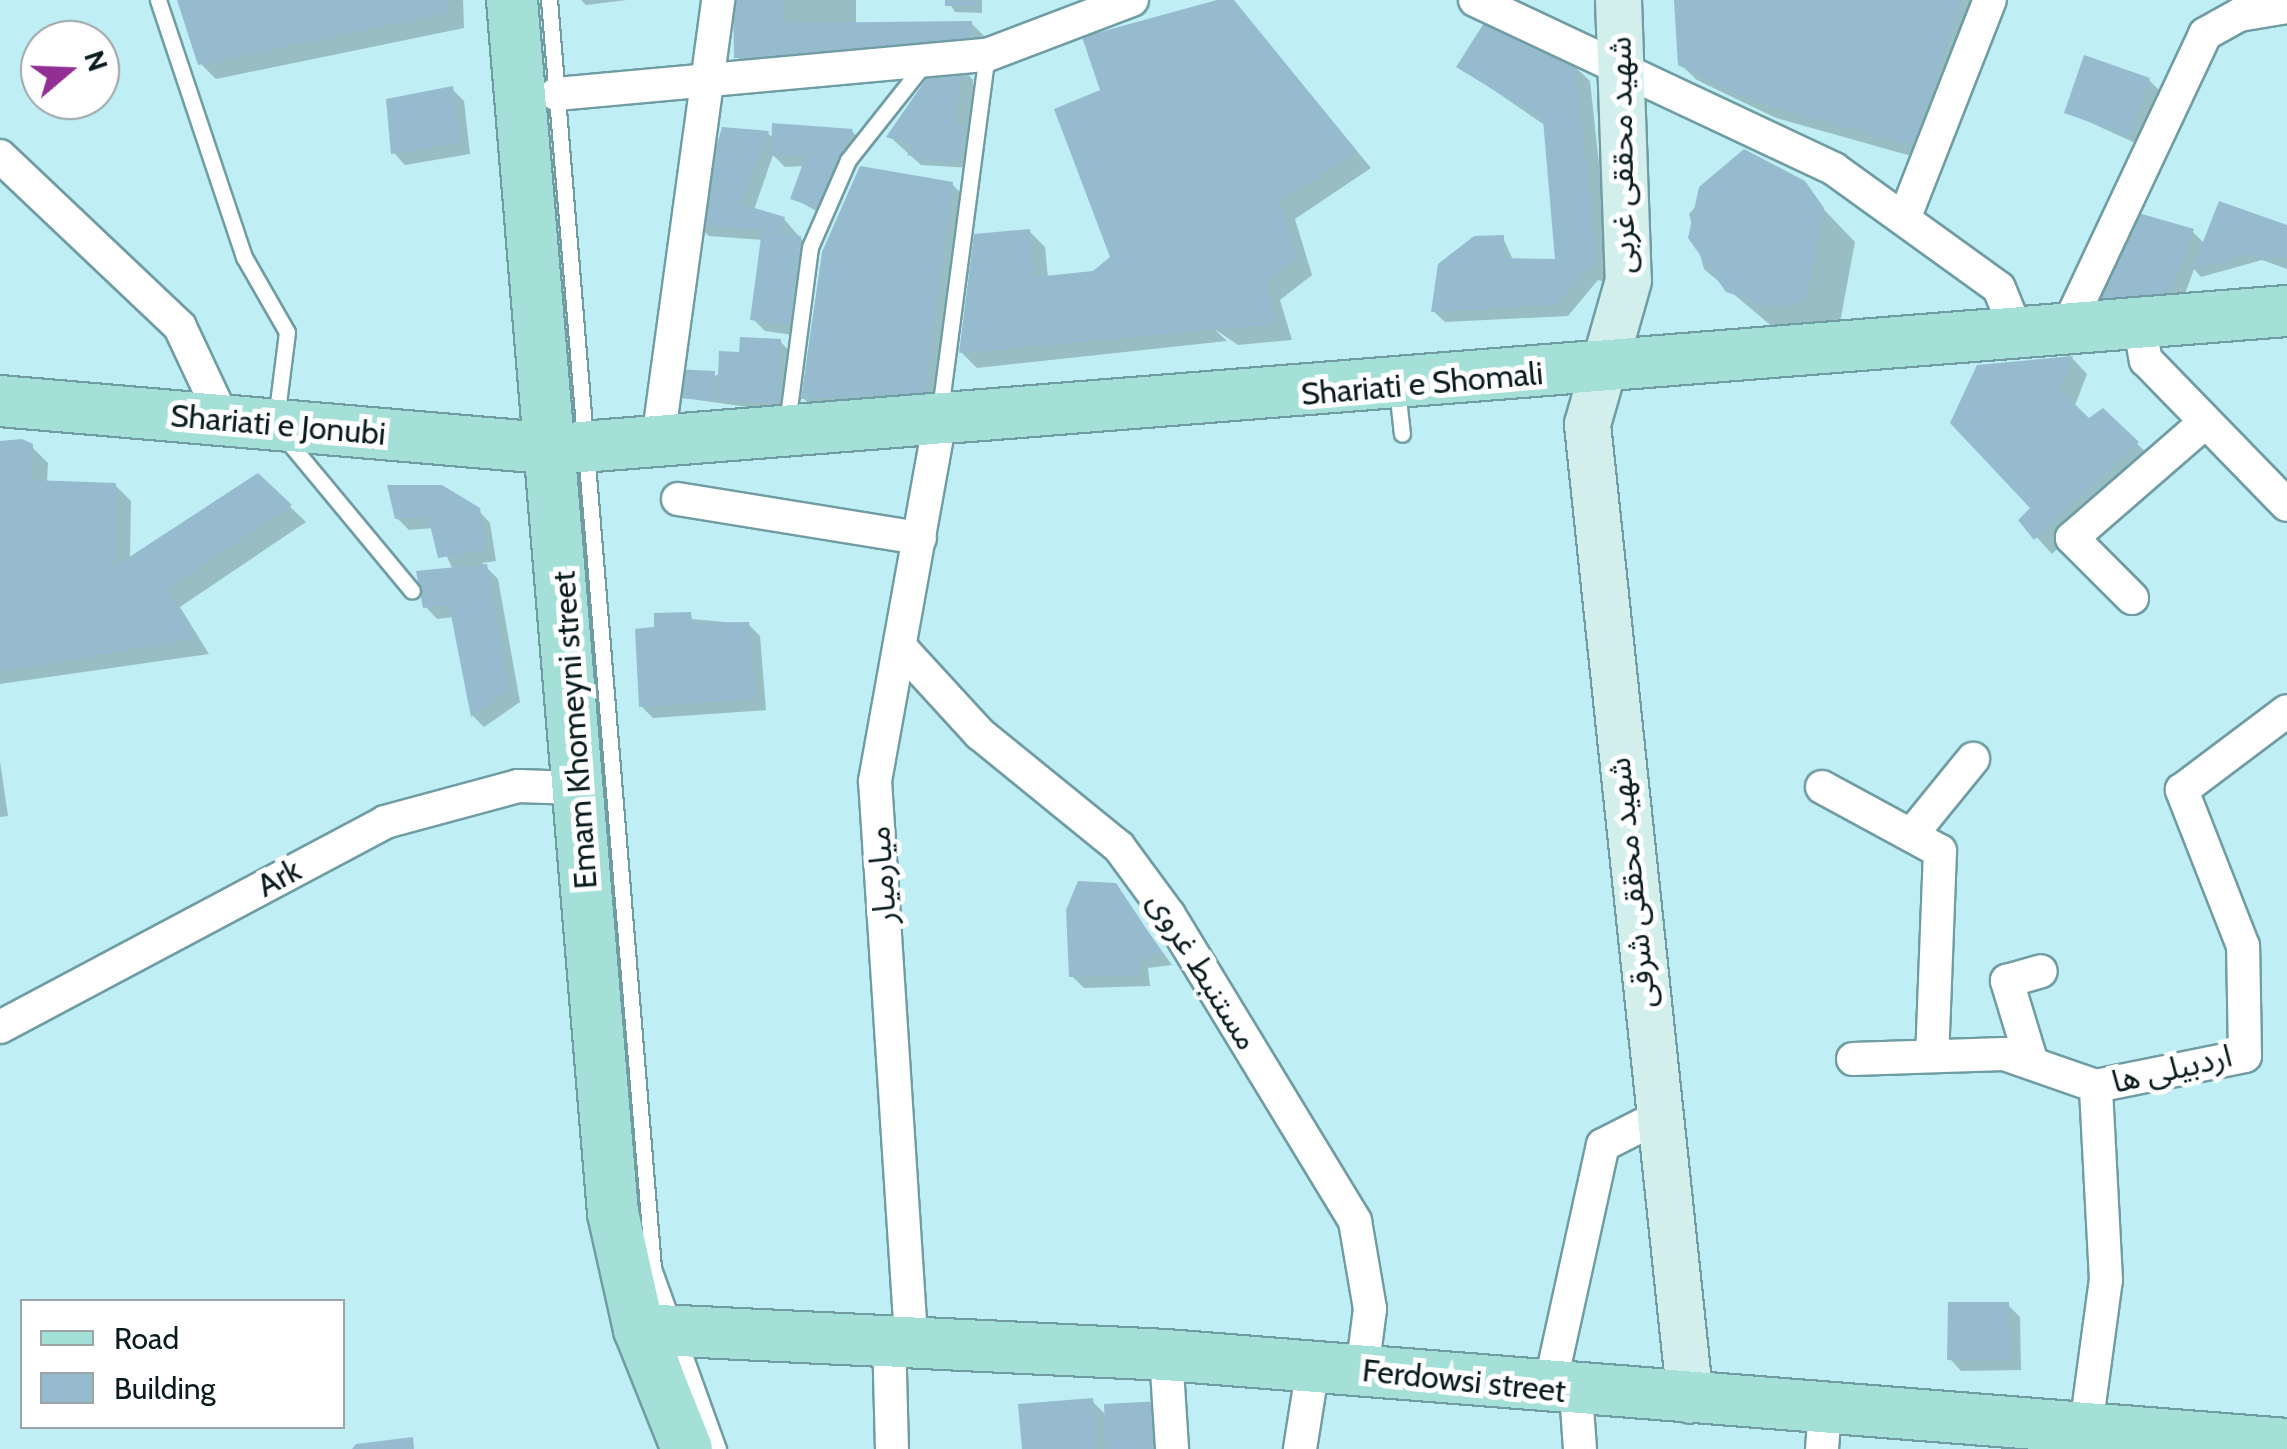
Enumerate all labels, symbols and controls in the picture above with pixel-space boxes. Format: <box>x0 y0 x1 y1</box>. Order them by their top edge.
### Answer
north arrow <box>20 20 120 120</box>
street label: شهید محققی غربی <box>1601 36 1643 274</box>
text: N <box>77 46 116 76</box>
street label: Shariati e Shomali <box>1299 354 1545 414</box>
street label: Shariati e Jonubi <box>169 396 387 454</box>
street label: Emam Khomeyni street <box>545 570 605 890</box>
street label: شهید محققی شرقی <box>1600 756 1664 1010</box>
street label: میارمیار <box>859 825 905 925</box>
street label: Ark <box>250 851 308 905</box>
street label: مستنبط غروی <box>1139 885 1267 1057</box>
street label: اردبیلی ها <box>2108 1037 2236 1101</box>
legend <box>20 1299 345 1429</box>
text: Road <box>114 1320 179 1357</box>
street label: Ferdowsi street <box>1360 1351 1568 1411</box>
text: Building <box>114 1370 216 1407</box>

